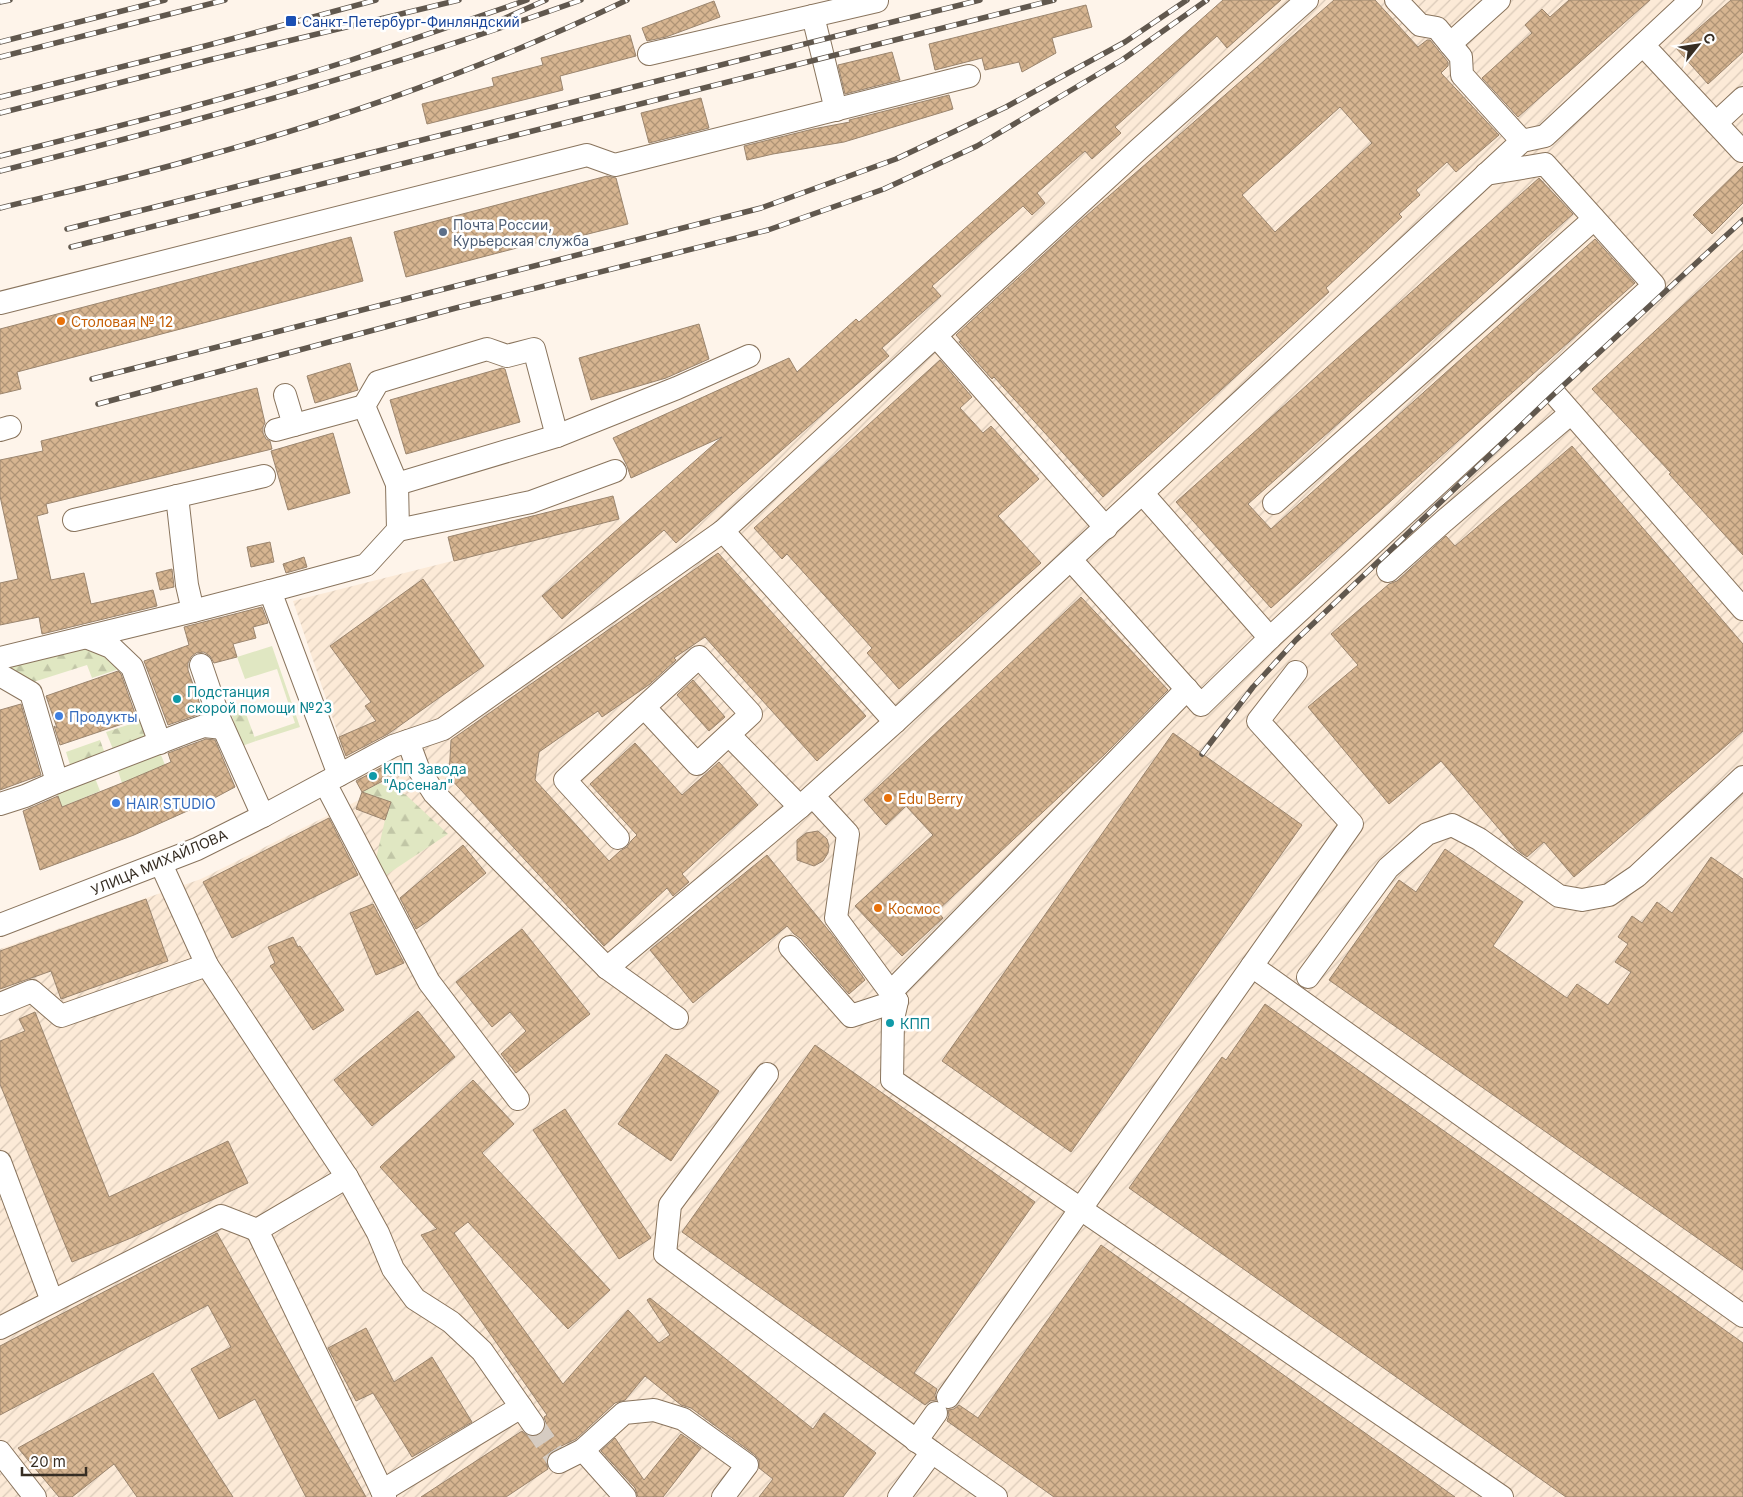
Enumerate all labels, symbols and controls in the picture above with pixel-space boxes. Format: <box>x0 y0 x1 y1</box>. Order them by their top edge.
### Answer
place label: Санкт-Петербург-Финляндский <box>302 13 520 30</box>
marker: Санкт-Петербург-Финляндский <box>284 14 298 28</box>
north arrow <box>1673 20 1723 70</box>
text: С <box>1700 30 1720 47</box>
place label: Почта России, Курьерская служба <box>453 216 589 249</box>
marker: Почта России, Курьерская служба <box>437 226 449 238</box>
place label: Столовая № 12 <box>71 313 173 330</box>
marker: Столовая № 12 <box>55 315 67 327</box>
place label: Подстанция скорой помощи №23 <box>187 683 332 716</box>
marker: Подстанция скорой помощи №23 <box>171 693 183 705</box>
place label: Продукты <box>69 708 138 725</box>
marker: Продукты <box>53 710 65 722</box>
place label: КПП Завода "Арсенал" <box>383 760 467 793</box>
marker: КПП Завода "Арсенал" <box>367 770 379 782</box>
place label: Edu Berry <box>898 790 964 807</box>
marker: Edu Berry <box>882 792 894 804</box>
place label: HAIR STUDIO <box>126 795 216 812</box>
marker: HAIR STUDIO <box>110 797 122 809</box>
street label: УЛИЦА МИХАЙЛОВА <box>88 825 230 898</box>
place label: Космос <box>888 900 940 917</box>
marker: Космос <box>872 902 884 914</box>
place label: КПП <box>900 1015 930 1032</box>
marker: КПП <box>884 1017 896 1029</box>
scale bar <box>22 1444 86 1476</box>
text: 20 m <box>30 1452 66 1471</box>

